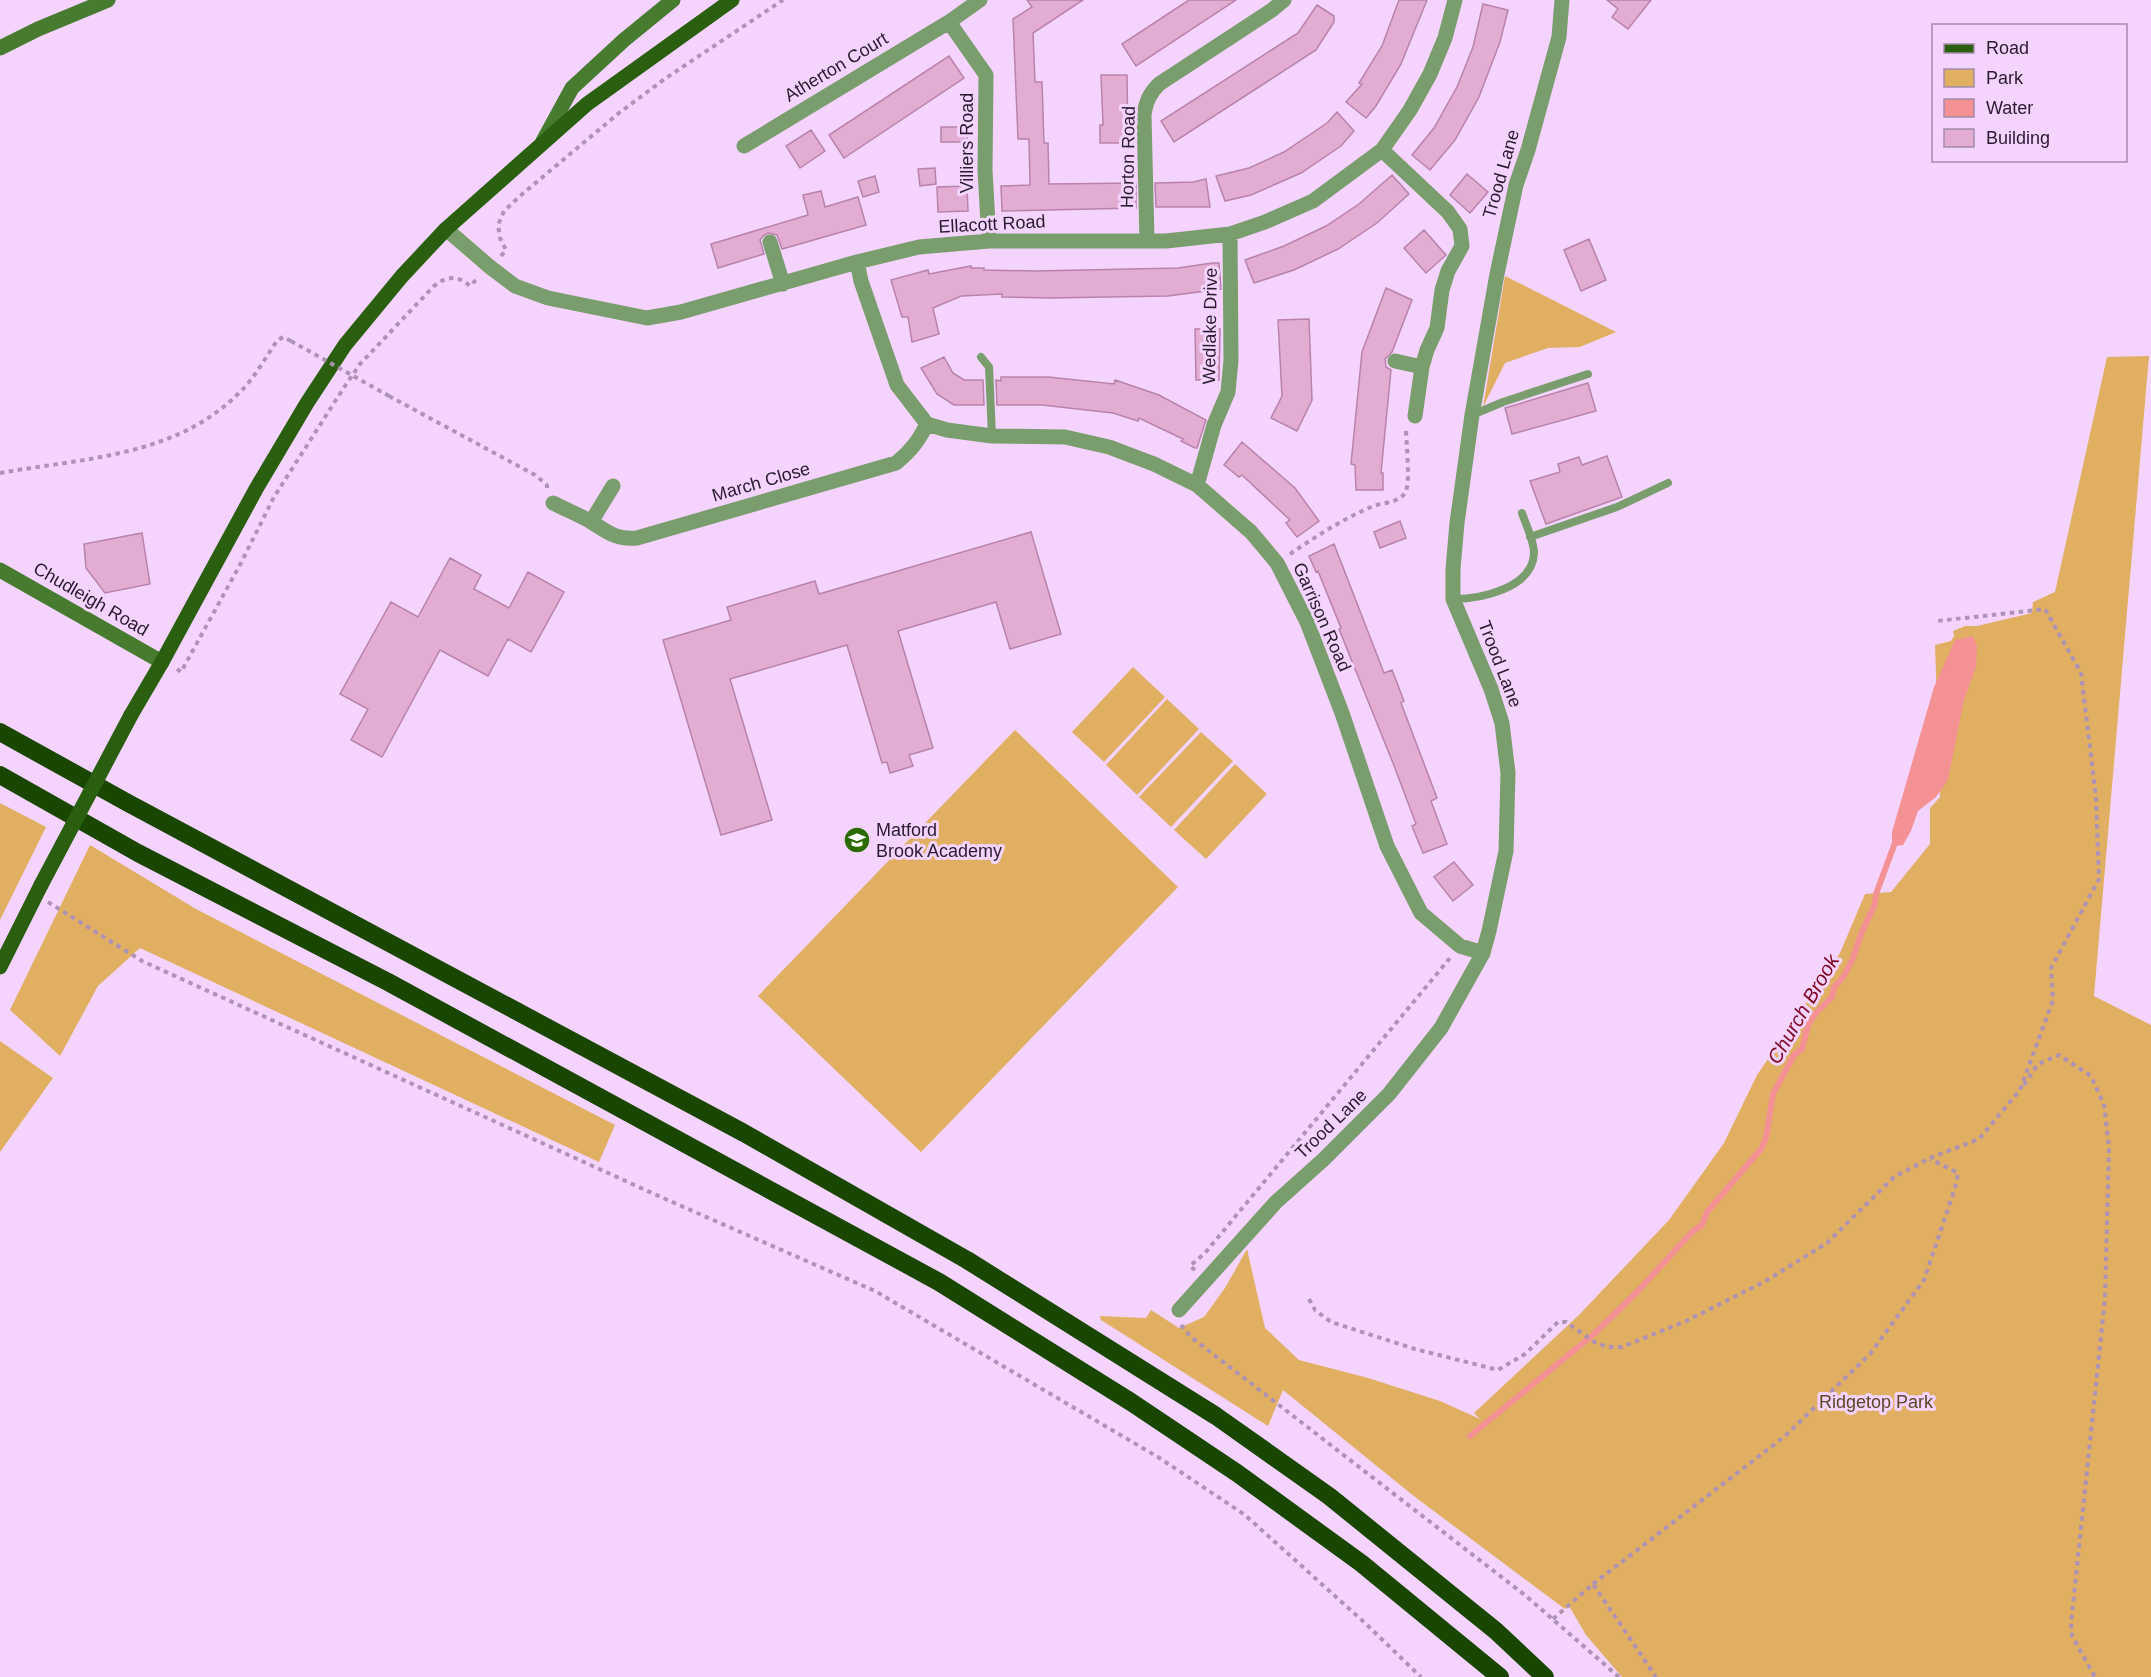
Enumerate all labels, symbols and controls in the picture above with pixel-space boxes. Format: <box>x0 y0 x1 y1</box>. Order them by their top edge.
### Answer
legend <box>1932 24 2127 162</box>
street label: Atherton Court <box>781 28 891 106</box>
text: Road <box>1986 38 2029 58</box>
text: Park <box>1986 68 2024 88</box>
street label: Villiers Road <box>957 93 977 193</box>
text: Water <box>1986 98 2033 118</box>
street label: Horton Road <box>1117 106 1139 208</box>
street label: Trood Lane <box>1479 127 1523 221</box>
text: Building <box>1986 128 2050 148</box>
street label: Ellacott Road <box>938 211 1046 237</box>
street label: Wedlake Drive <box>1199 267 1221 385</box>
street label: March Close <box>710 458 812 506</box>
street label: Chudleigh Road <box>30 558 152 640</box>
street label: Garrison Road <box>1289 559 1355 675</box>
street label: Trood Lane <box>1474 618 1526 710</box>
place label: Matford Brook Academy <box>876 820 1002 861</box>
school or university icon: Matford Brook Academy <box>842 825 872 855</box>
water label: Church Brook <box>1763 950 1844 1067</box>
street label: Trood Lane <box>1291 1085 1371 1163</box>
park label: Ridgetop Park <box>1819 1392 1934 1412</box>

